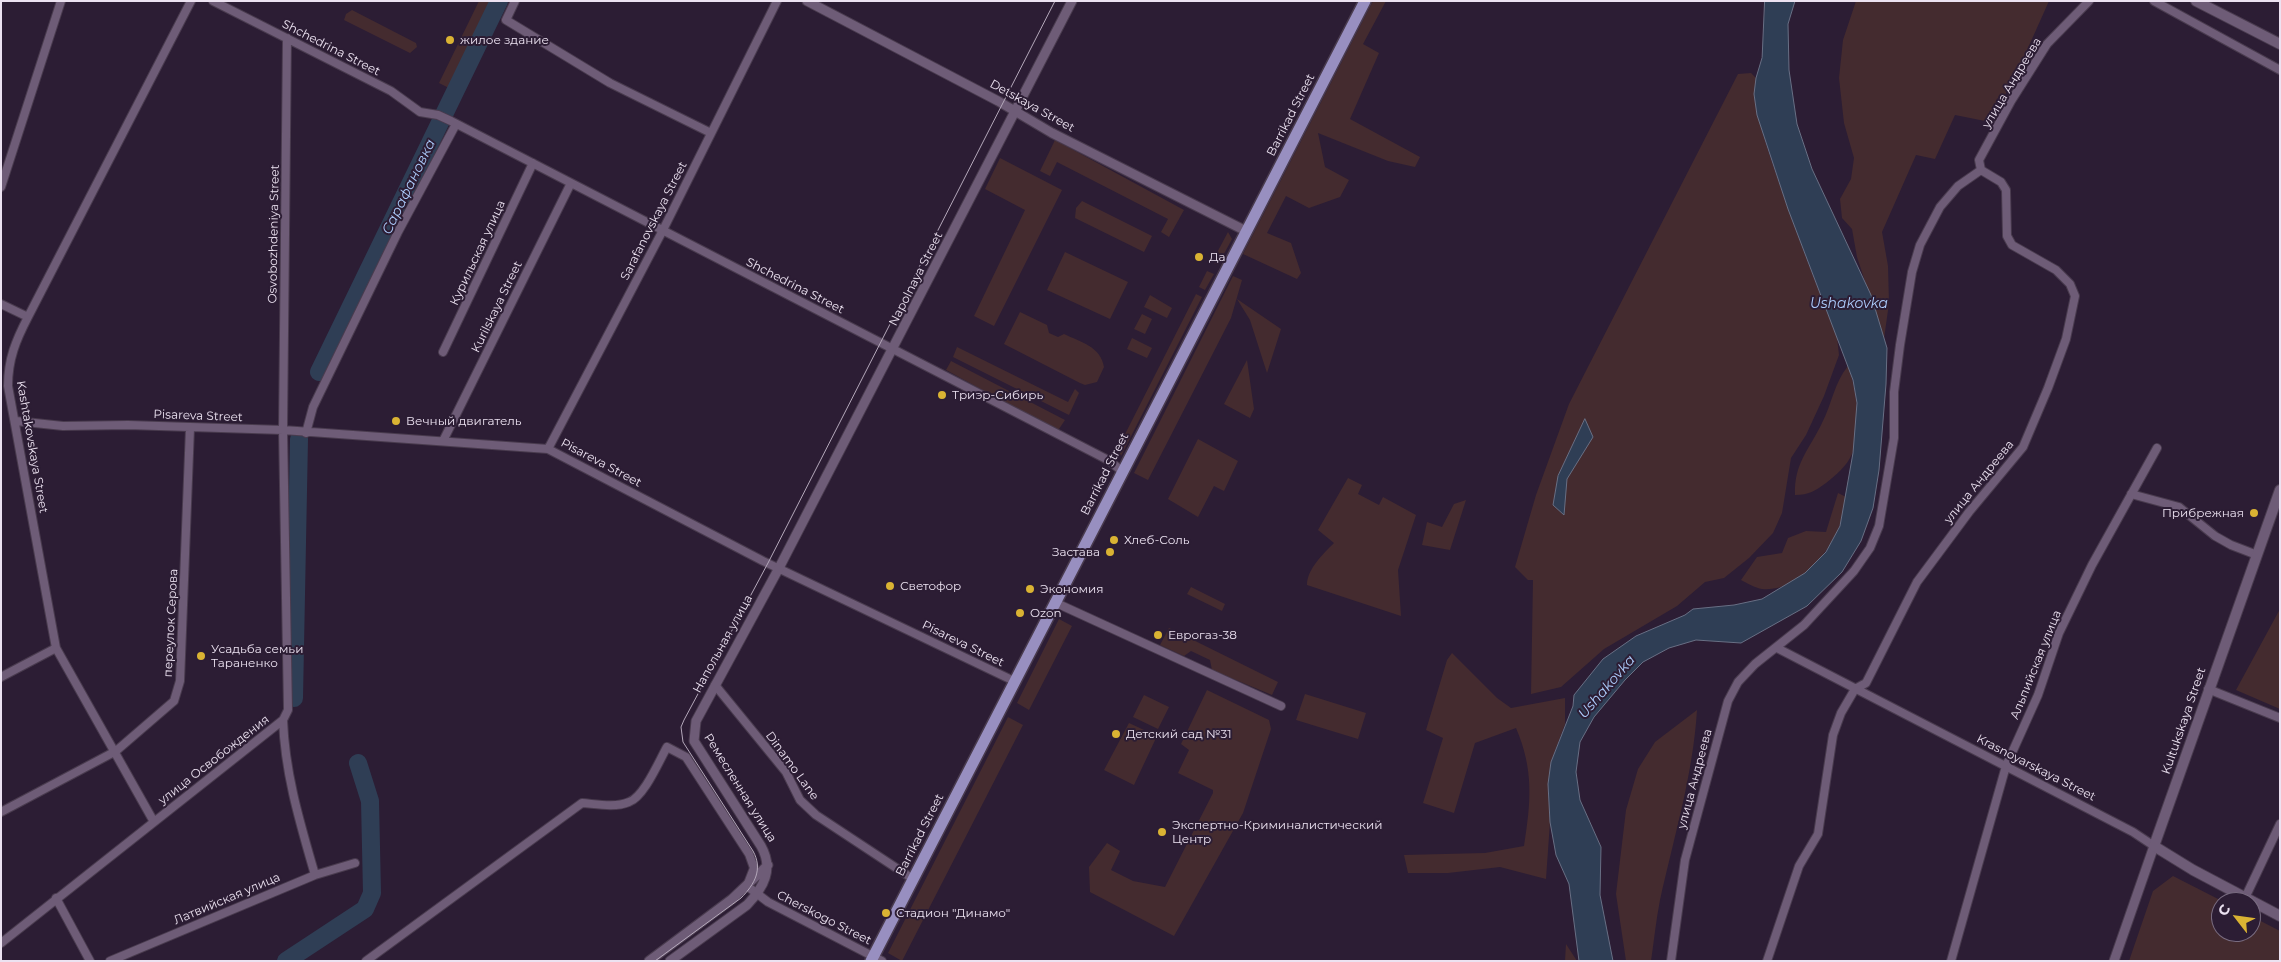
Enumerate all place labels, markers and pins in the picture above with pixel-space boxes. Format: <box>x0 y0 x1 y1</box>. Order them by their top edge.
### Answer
place label: жилое здание <box>460 33 549 47</box>
marker: жилое здание <box>444 34 456 46</box>
place label: Да <box>1209 250 1226 264</box>
marker: Да <box>1193 251 1205 263</box>
place label: Триэр-Сибирь <box>952 388 1043 402</box>
marker: Триэр-Сибирь <box>936 389 948 401</box>
place label: Вечный двигатель <box>406 414 522 428</box>
marker: Вечный двигатель <box>390 415 402 427</box>
place label: Прибрежная <box>2162 506 2244 520</box>
marker: Прибрежная <box>2248 507 2260 519</box>
place label: Хлеб-Соль <box>1124 533 1190 547</box>
marker: Хлеб-Соль <box>1108 534 1120 546</box>
place label: Застава <box>1052 545 1100 559</box>
marker: Застава <box>1104 546 1116 558</box>
place label: Светофор <box>900 579 961 593</box>
marker: Светофор <box>884 580 896 592</box>
place label: Экономия <box>1040 582 1104 596</box>
marker: Экономия <box>1024 583 1036 595</box>
place label: Ozon <box>1030 606 1062 620</box>
marker: Ozon <box>1014 607 1026 619</box>
place label: Еврогаз-38 <box>1168 628 1237 642</box>
marker: Еврогаз-38 <box>1152 629 1164 641</box>
place label: Усадьба семьи Тараненко <box>211 642 303 670</box>
marker: Усадьба семьи Тараненко <box>195 650 207 662</box>
place label: Детский сад №31 <box>1126 727 1231 741</box>
marker: Детский сад №31 <box>1110 728 1122 740</box>
place label: Экспертно-Криминалистический Центр <box>1172 818 1382 846</box>
marker: Экспертно-Криминалистический Центр <box>1156 826 1168 838</box>
place label: Стадион "Динамо" <box>896 906 1010 920</box>
marker: Стадион "Динамо" <box>880 907 892 919</box>

